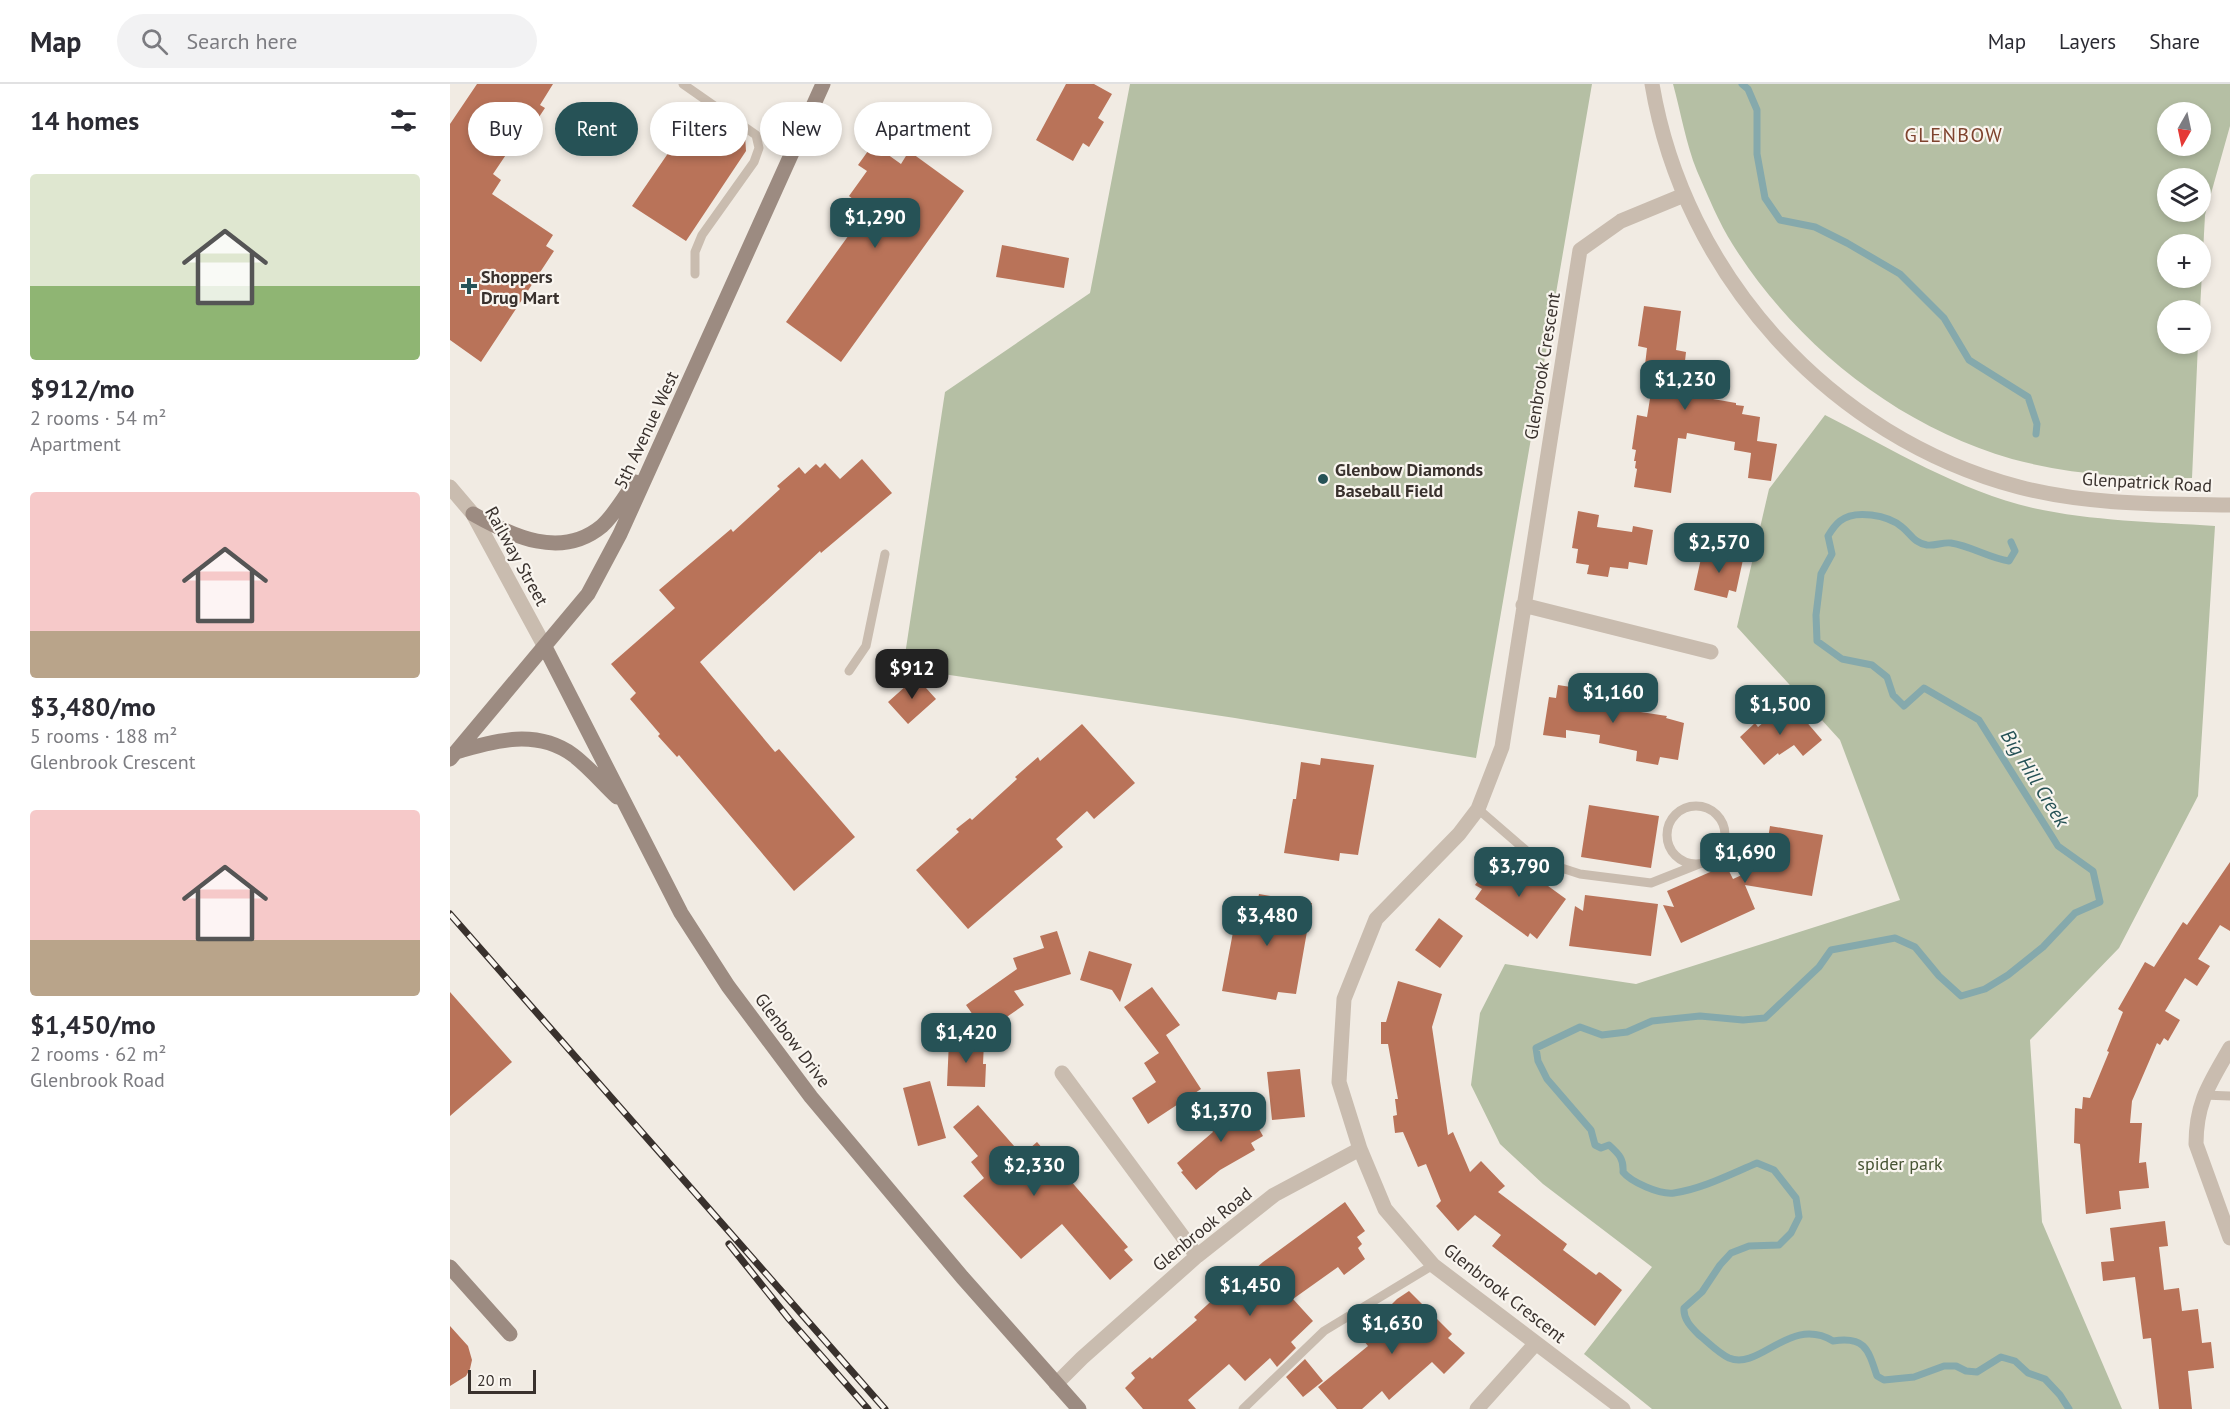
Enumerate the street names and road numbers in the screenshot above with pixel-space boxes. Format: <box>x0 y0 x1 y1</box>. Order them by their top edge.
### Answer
street label: Glenbrook Crescent <box>1519 291 1565 441</box>
street label: 5th Avenue West <box>609 367 683 493</box>
street label: Glenpatrick Road <box>2081 467 2213 497</box>
street label: Railway Street <box>480 502 554 610</box>
street label: Glenbow Drive <box>750 988 836 1092</box>
street label: Glenbrook Road <box>1148 1182 1256 1276</box>
street label: Glenbrook Crescent <box>1439 1238 1571 1348</box>

